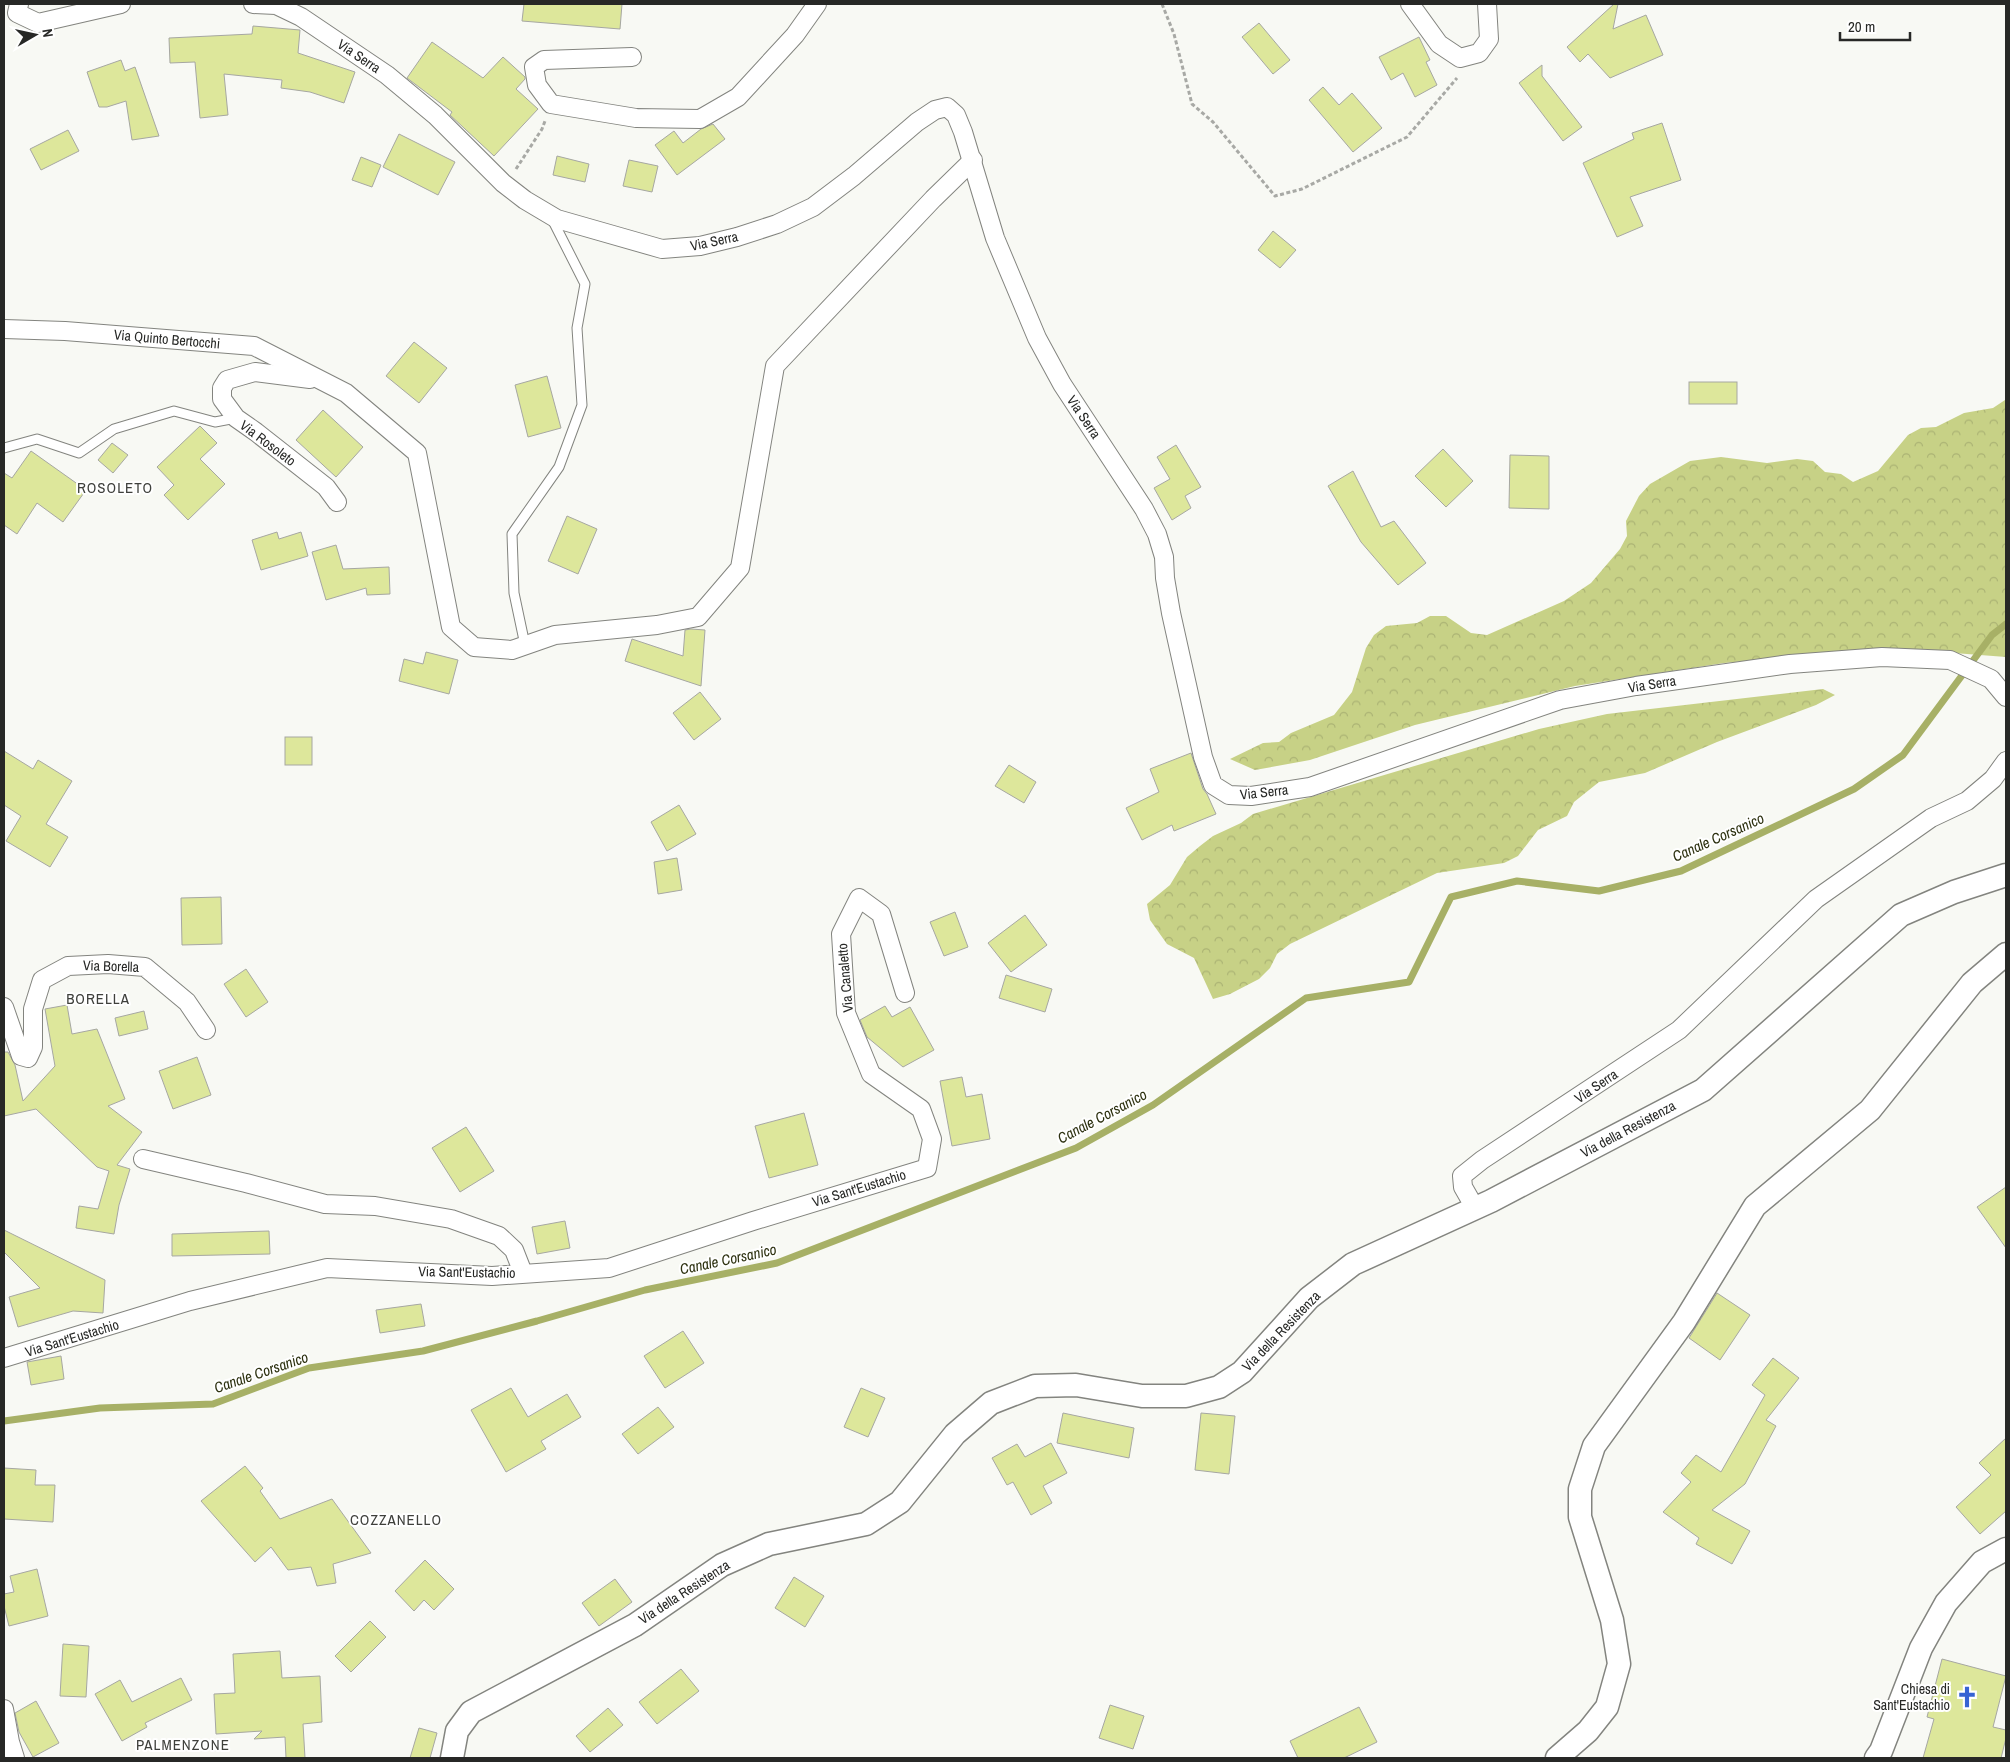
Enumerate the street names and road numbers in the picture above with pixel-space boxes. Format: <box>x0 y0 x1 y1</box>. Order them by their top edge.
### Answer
street label: Via Serra <box>334 35 385 77</box>
street label: Via Serra <box>689 227 740 255</box>
street label: Via Quinto Bertocchi <box>113 325 221 353</box>
street label: Via Serra <box>1063 392 1105 443</box>
street label: Via Rosoleto <box>236 416 300 470</box>
street label: Via Serra <box>1627 671 1678 697</box>
street label: Via Serra <box>1239 780 1290 803</box>
street label: Via Canaletto <box>833 943 857 1013</box>
street label: Via Borella <box>83 956 140 976</box>
street label: Via Serra <box>1571 1065 1622 1107</box>
street label: Via della Resistenza <box>1577 1096 1679 1162</box>
street label: Via Sant'Eustachio <box>810 1165 908 1211</box>
street label: Via Sant'Eustachio <box>418 1262 516 1282</box>
street label: Via della Resistenza <box>1238 1287 1324 1375</box>
street label: Via Sant'Eustachio <box>23 1315 121 1361</box>
street label: Via della Resistenza <box>635 1555 733 1628</box>

